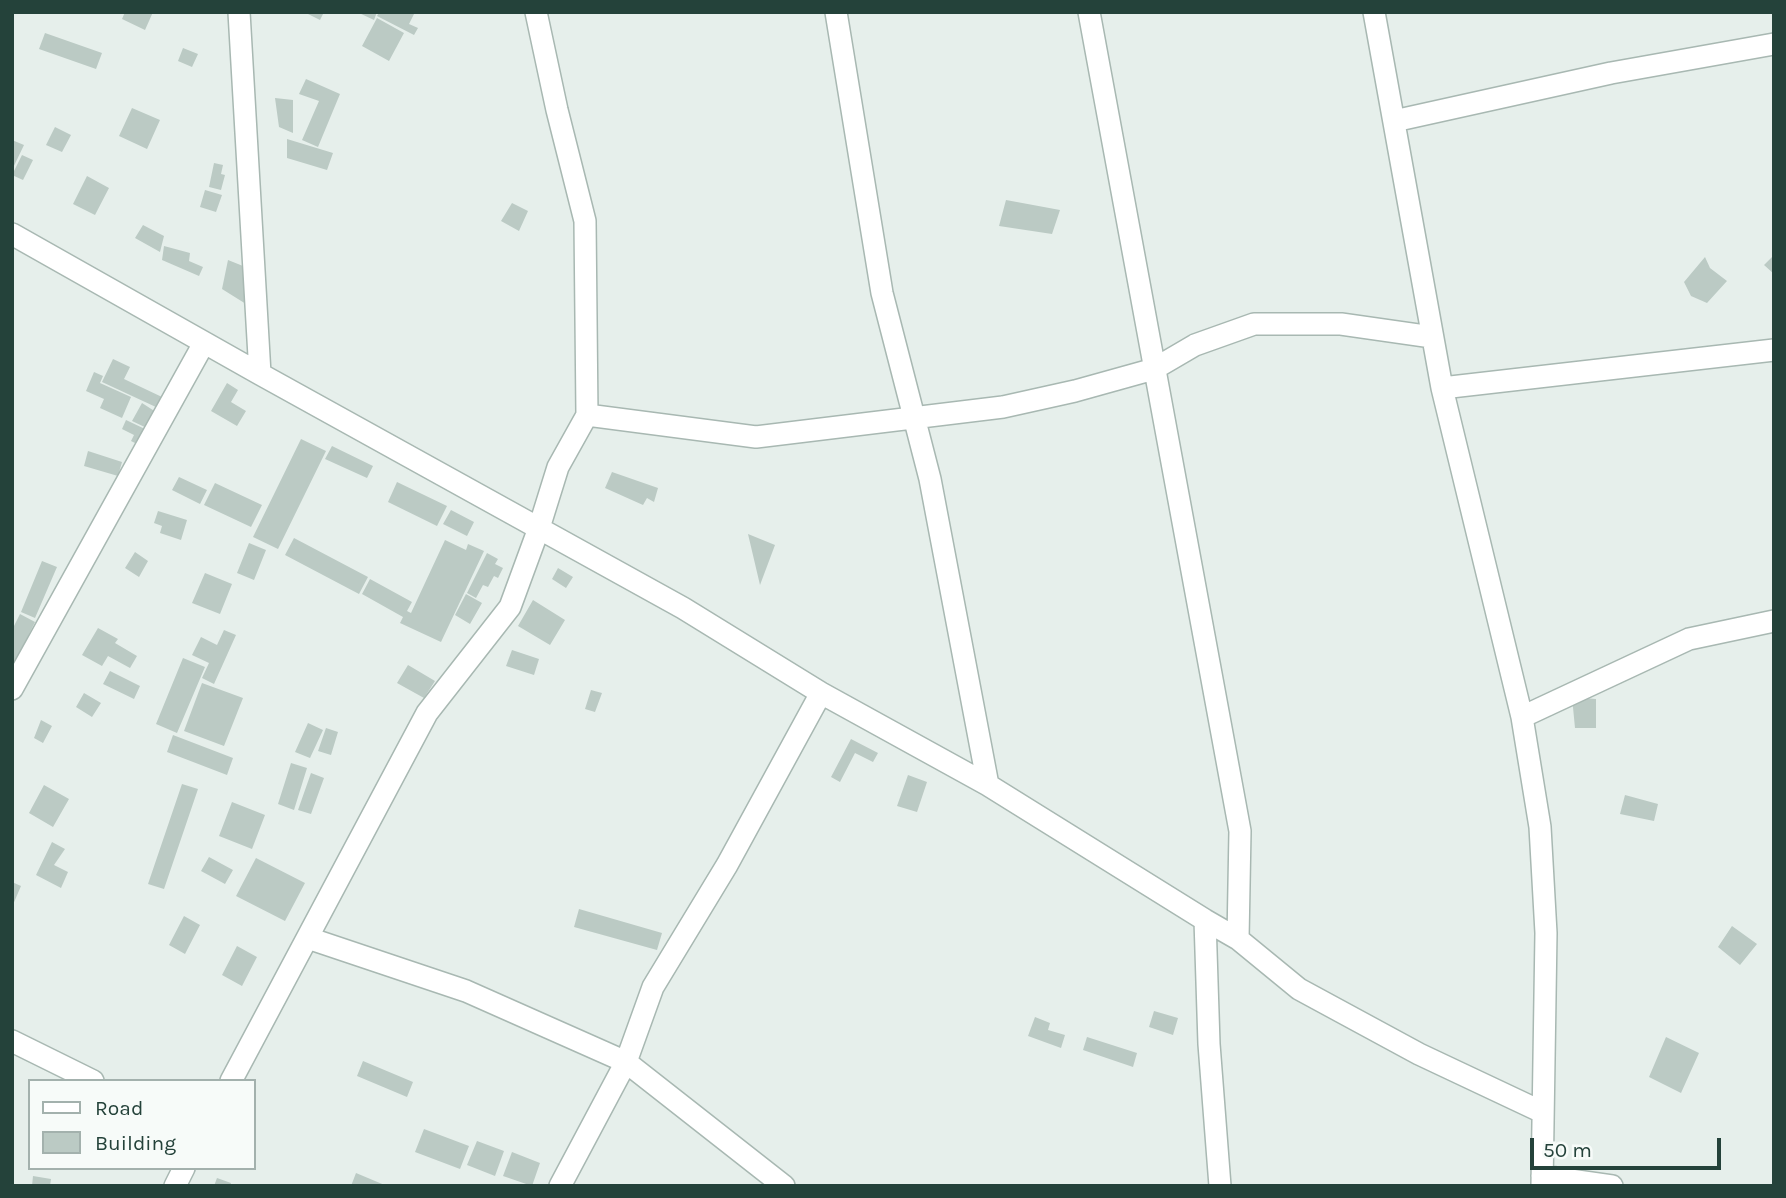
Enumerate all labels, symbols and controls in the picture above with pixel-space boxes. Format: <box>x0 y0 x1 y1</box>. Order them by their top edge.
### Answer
legend <box>28 1079 256 1170</box>
text: Road <box>95 1096 143 1120</box>
scale bar <box>1534 1124 1725 1168</box>
text: Building <box>95 1131 176 1155</box>
text: 50 m <box>1543 1138 1592 1162</box>

